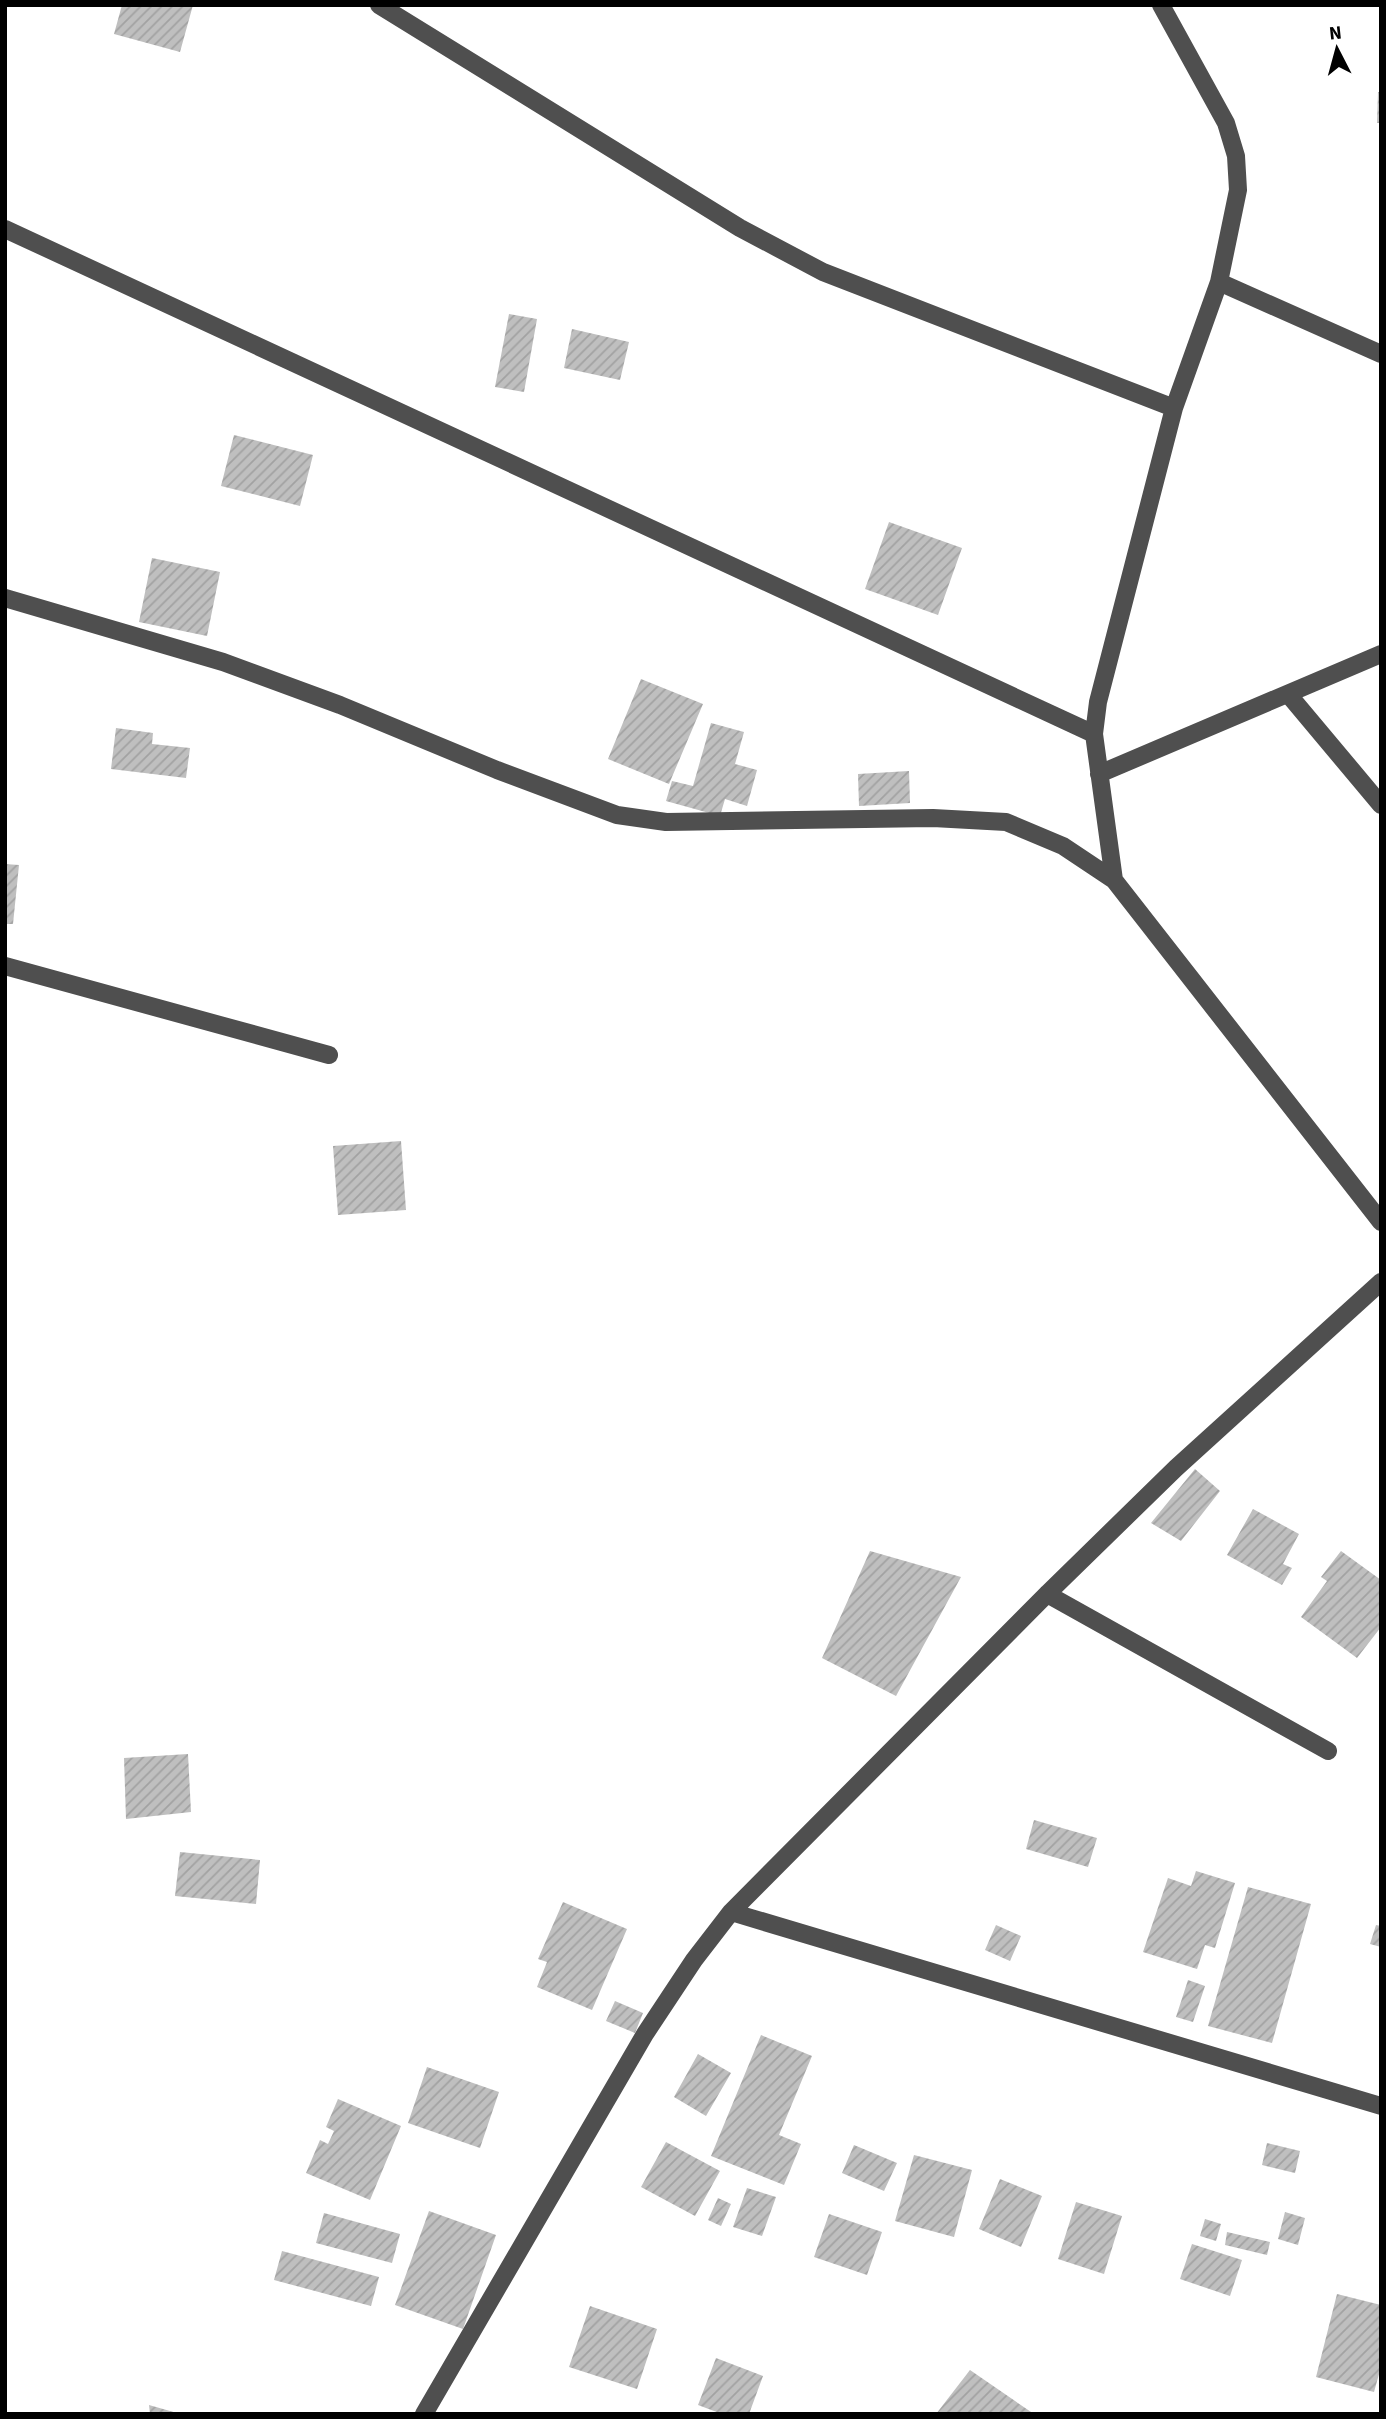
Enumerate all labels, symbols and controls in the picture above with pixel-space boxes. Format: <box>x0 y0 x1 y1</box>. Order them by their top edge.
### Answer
north arrow <box>1302 14 1372 84</box>
text: N <box>1328 19 1343 48</box>

